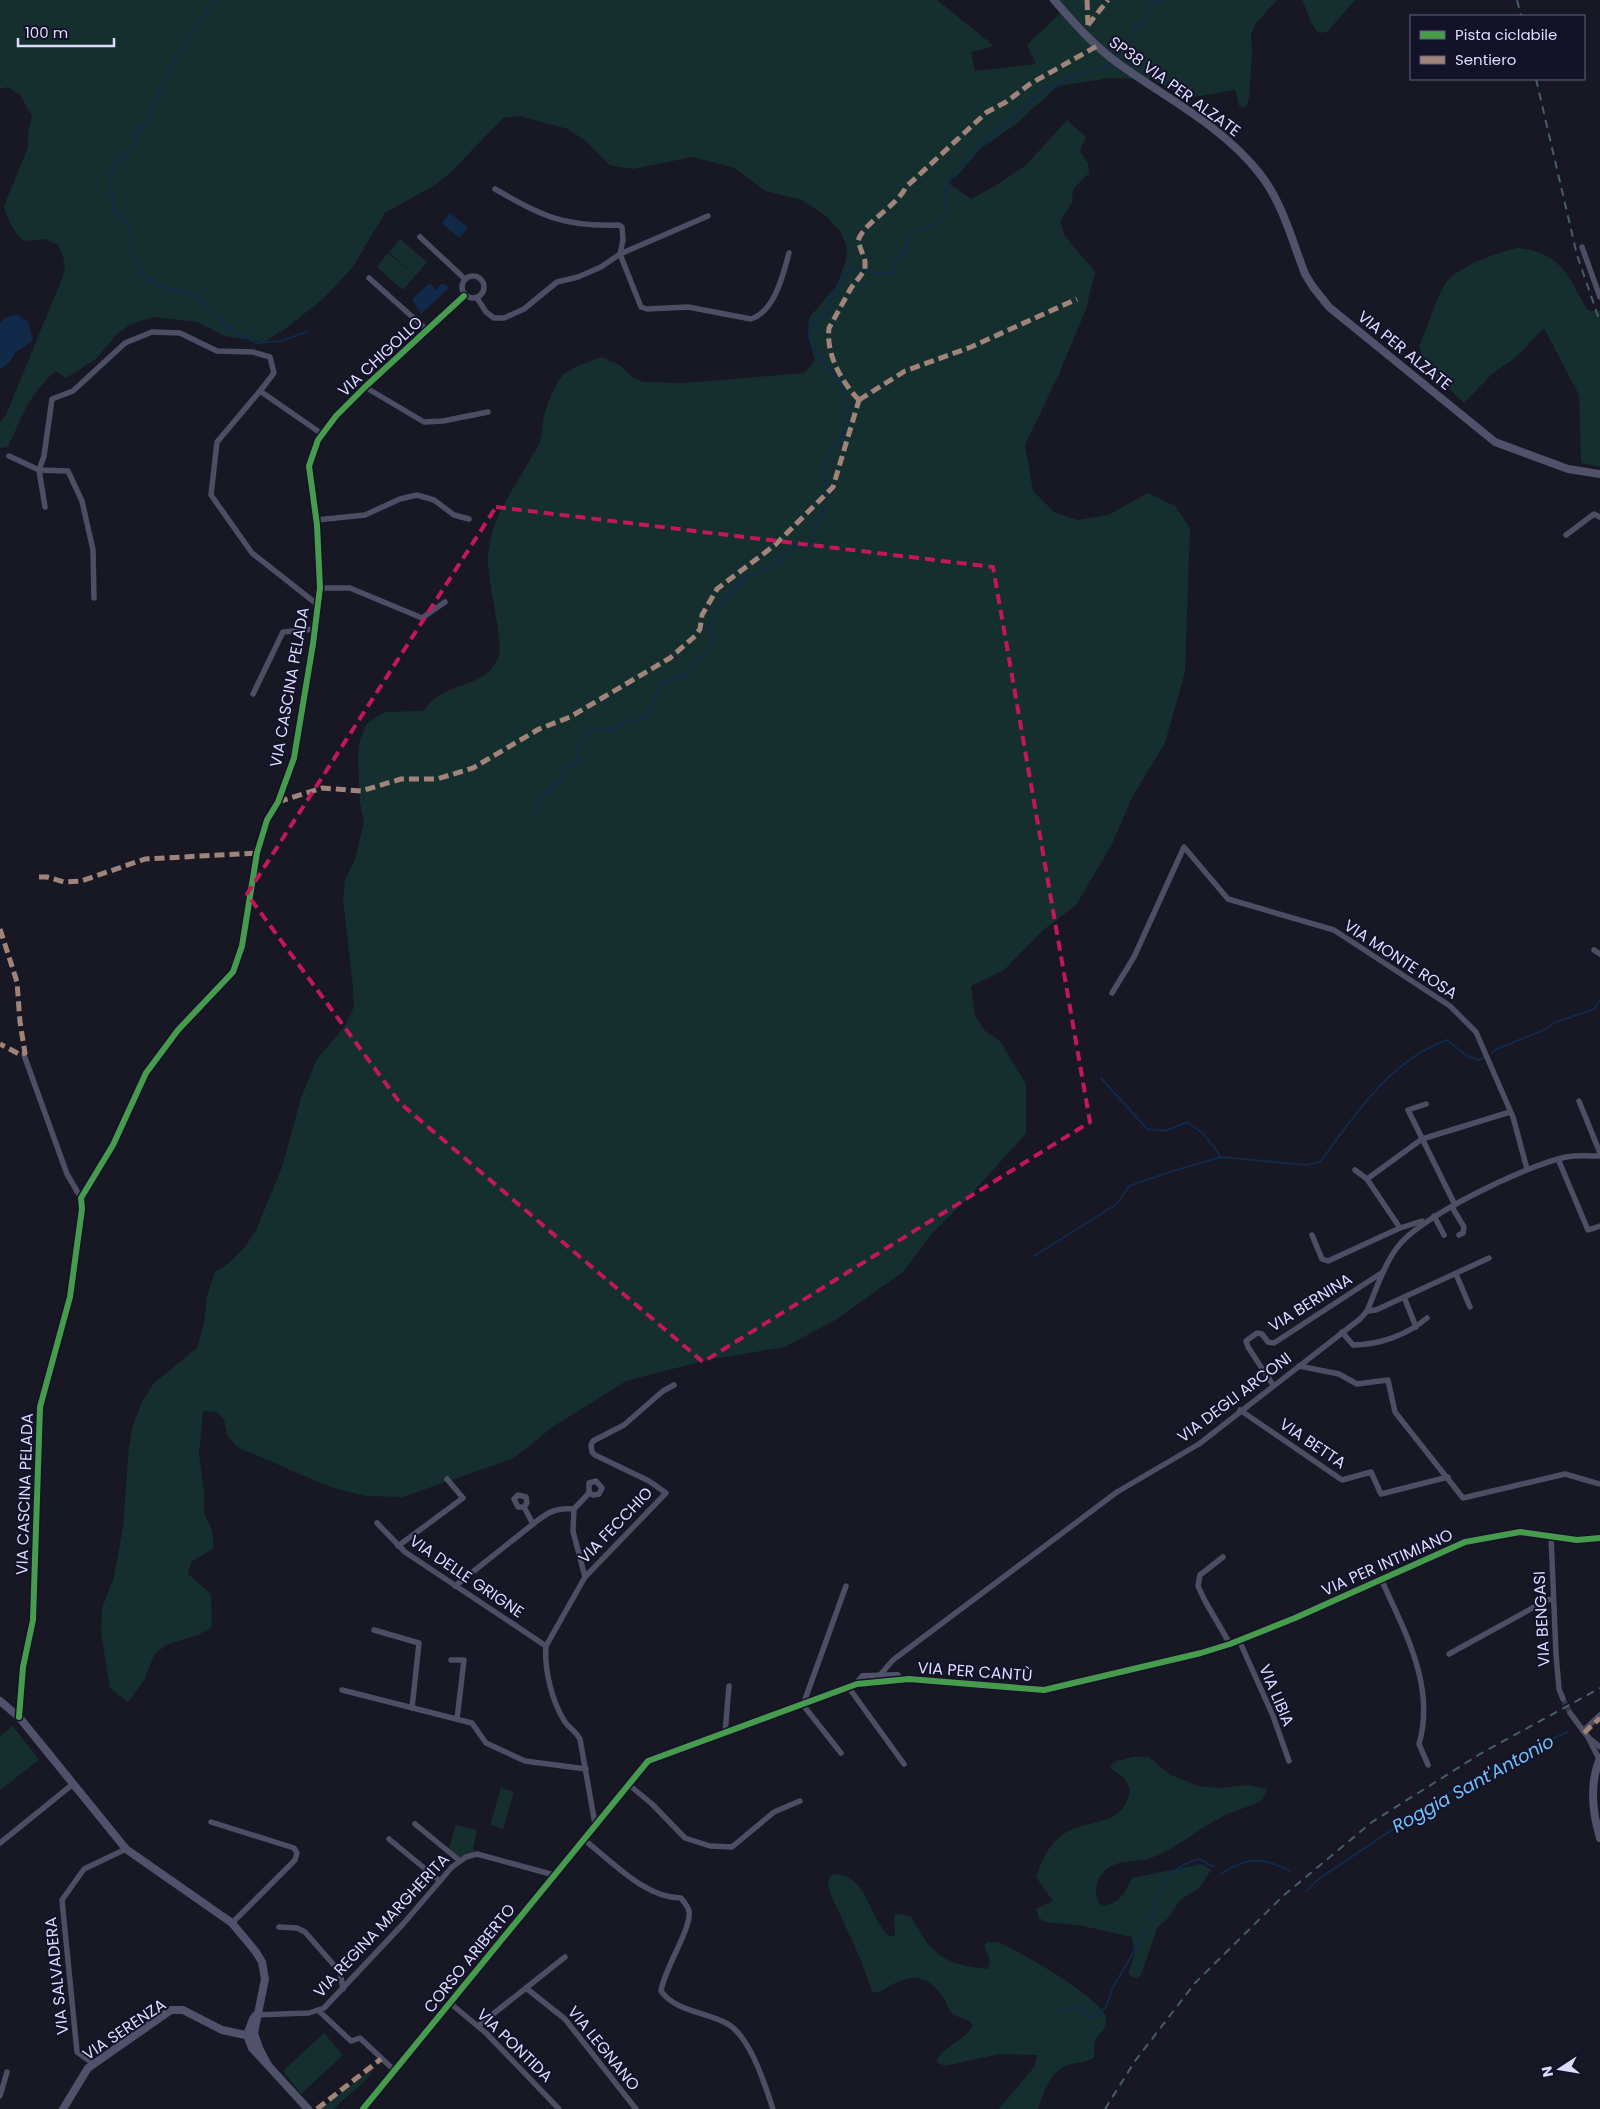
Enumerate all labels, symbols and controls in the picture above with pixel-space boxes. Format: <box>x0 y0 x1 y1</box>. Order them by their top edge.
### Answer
scale bar <box>18 15 114 47</box>
legend <box>1410 15 1585 80</box>
text: 100 m <box>25 22 68 43</box>
text: Pista ciclabile <box>1455 24 1557 45</box>
street label: SP38 VIA PER ALZATE <box>1104 31 1245 142</box>
text: Sentiero <box>1455 49 1516 70</box>
street label: VIA PER ALZATE <box>1353 305 1457 396</box>
street label: VIA CHIGOLLO <box>333 311 428 402</box>
street label: VIA CASCINA PELADA <box>264 605 315 769</box>
street label: VIA MONTE ROSA <box>1340 914 1462 1005</box>
street label: VIA BERNINA <box>1264 1267 1357 1337</box>
street label: VIA DEGLI ARCONI <box>1172 1347 1296 1448</box>
street label: VIA CASCINA PELADA <box>10 1412 39 1575</box>
street label: VIA BETTA <box>1275 1413 1351 1474</box>
street label: VIA FECCHIO <box>573 1482 658 1569</box>
street label: VIA PER INTIMIANO <box>1318 1523 1456 1602</box>
street label: VIA DELLE GRIGNE <box>405 1530 529 1623</box>
street label: VIA BENGASI <box>1528 1571 1555 1667</box>
street label: VIA PER CANTÙ <box>917 1656 1033 1687</box>
street label: VIA LIBIA <box>1253 1661 1300 1730</box>
water label: Roggia Sant'Antonio <box>1387 1729 1558 1838</box>
street label: VIA REGINA MARGHERITA <box>308 1848 455 2003</box>
street label: CORSO ARIBERTO <box>418 1899 521 2018</box>
street label: VIA SALVADERA <box>39 1916 74 2036</box>
street label: VIA SERENZA <box>78 1993 171 2066</box>
street label: VIA LEGNANO <box>562 2001 645 2096</box>
street label: VIA PONTIDA <box>472 2003 558 2088</box>
north arrow <box>1535 2044 1585 2094</box>
text: N <box>1536 2064 1558 2079</box>

